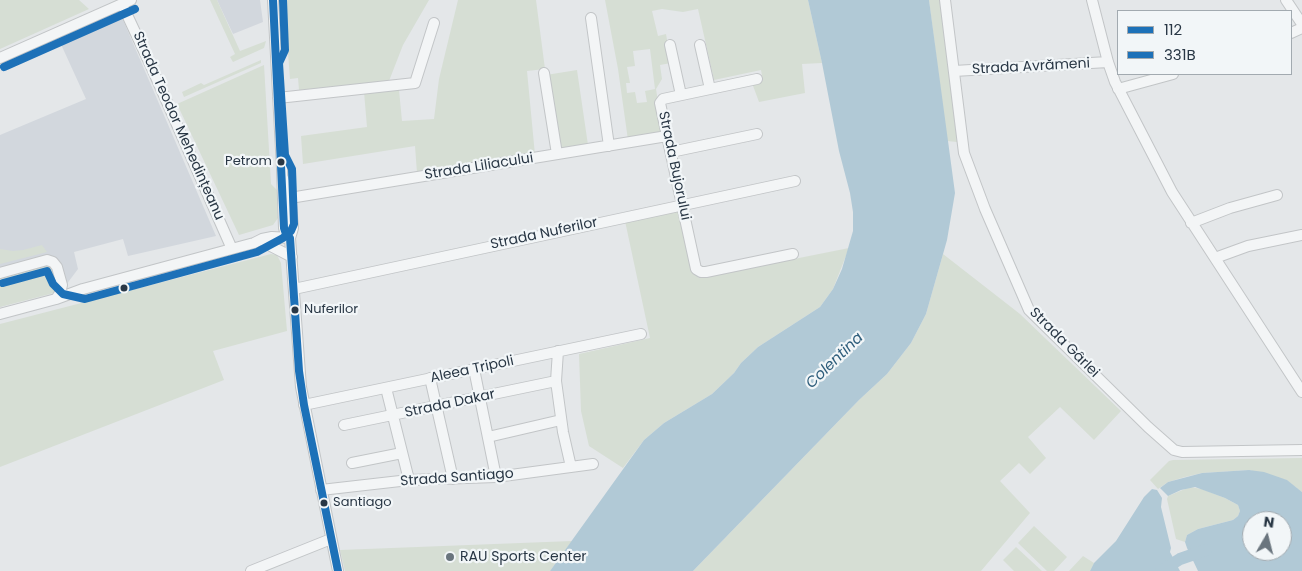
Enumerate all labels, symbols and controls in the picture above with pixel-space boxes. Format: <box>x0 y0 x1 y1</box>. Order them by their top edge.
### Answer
legend <box>1117 10 1292 75</box>
text: 112 <box>1164 19 1182 40</box>
street label: Strada Teodor Mehedințeanu <box>129 29 227 223</box>
text: 331B <box>1164 44 1196 65</box>
street label: Strada Avrămeni <box>972 56 1090 78</box>
street label: Strada Bujorului <box>654 110 694 222</box>
street label: Strada Liliacului <box>423 150 535 184</box>
place label: Petrom <box>225 154 272 170</box>
marker: Petrom <box>276 157 286 167</box>
street label: Strada Nuferilor <box>489 214 599 254</box>
unlabelled marker <box>119 283 129 293</box>
place label: Nuferilor <box>304 302 358 318</box>
marker: Nuferilor <box>290 305 300 315</box>
street label: Strada Gârlei <box>1026 305 1102 381</box>
water label: Colentina <box>803 329 867 393</box>
street label: Aleea Tripoli <box>429 353 515 387</box>
street label: Strada Dakar <box>403 386 497 422</box>
street label: Strada Santiago <box>400 466 514 490</box>
place label: Santiago <box>333 495 392 511</box>
marker: Santiago <box>319 498 329 508</box>
north arrow <box>1242 511 1292 561</box>
text: N <box>1262 512 1276 533</box>
place label: RAU Sports Center <box>460 549 587 565</box>
marker: RAU Sports Center <box>444 551 456 563</box>

